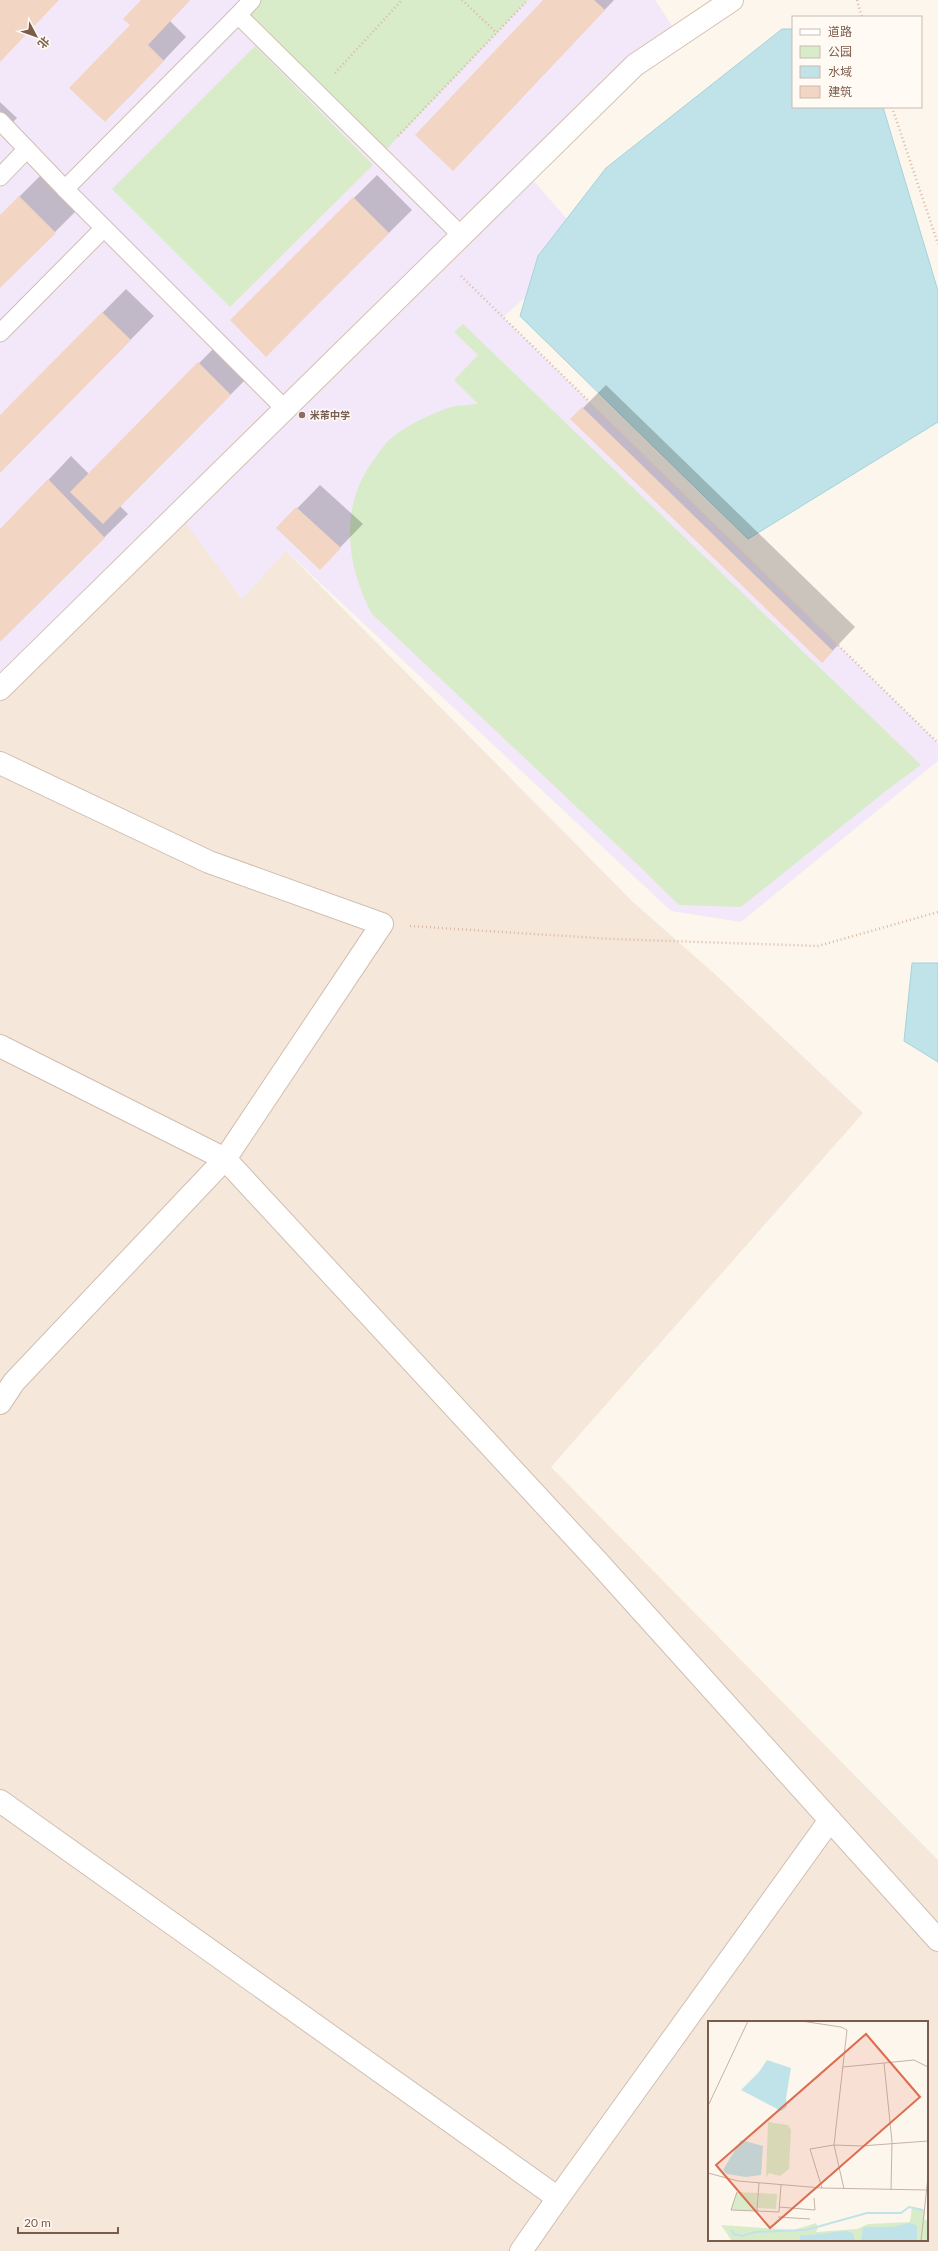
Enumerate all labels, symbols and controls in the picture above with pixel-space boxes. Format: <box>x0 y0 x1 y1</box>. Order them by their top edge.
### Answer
north arrow <box>16 16 56 56</box>
legend <box>792 16 922 108</box>
text: 道路 <box>828 24 852 39</box>
text: 北 <box>35 34 52 51</box>
text: 公园 <box>828 44 852 59</box>
text: 水域 <box>828 64 852 79</box>
text: 建筑 <box>828 84 852 99</box>
place label: 米芾中学 <box>310 409 350 421</box>
marker: 米芾中学 <box>297 410 307 420</box>
inset map <box>708 2021 928 2241</box>
scale bar <box>18 2209 118 2235</box>
text: 20 m <box>24 2215 51 2230</box>

